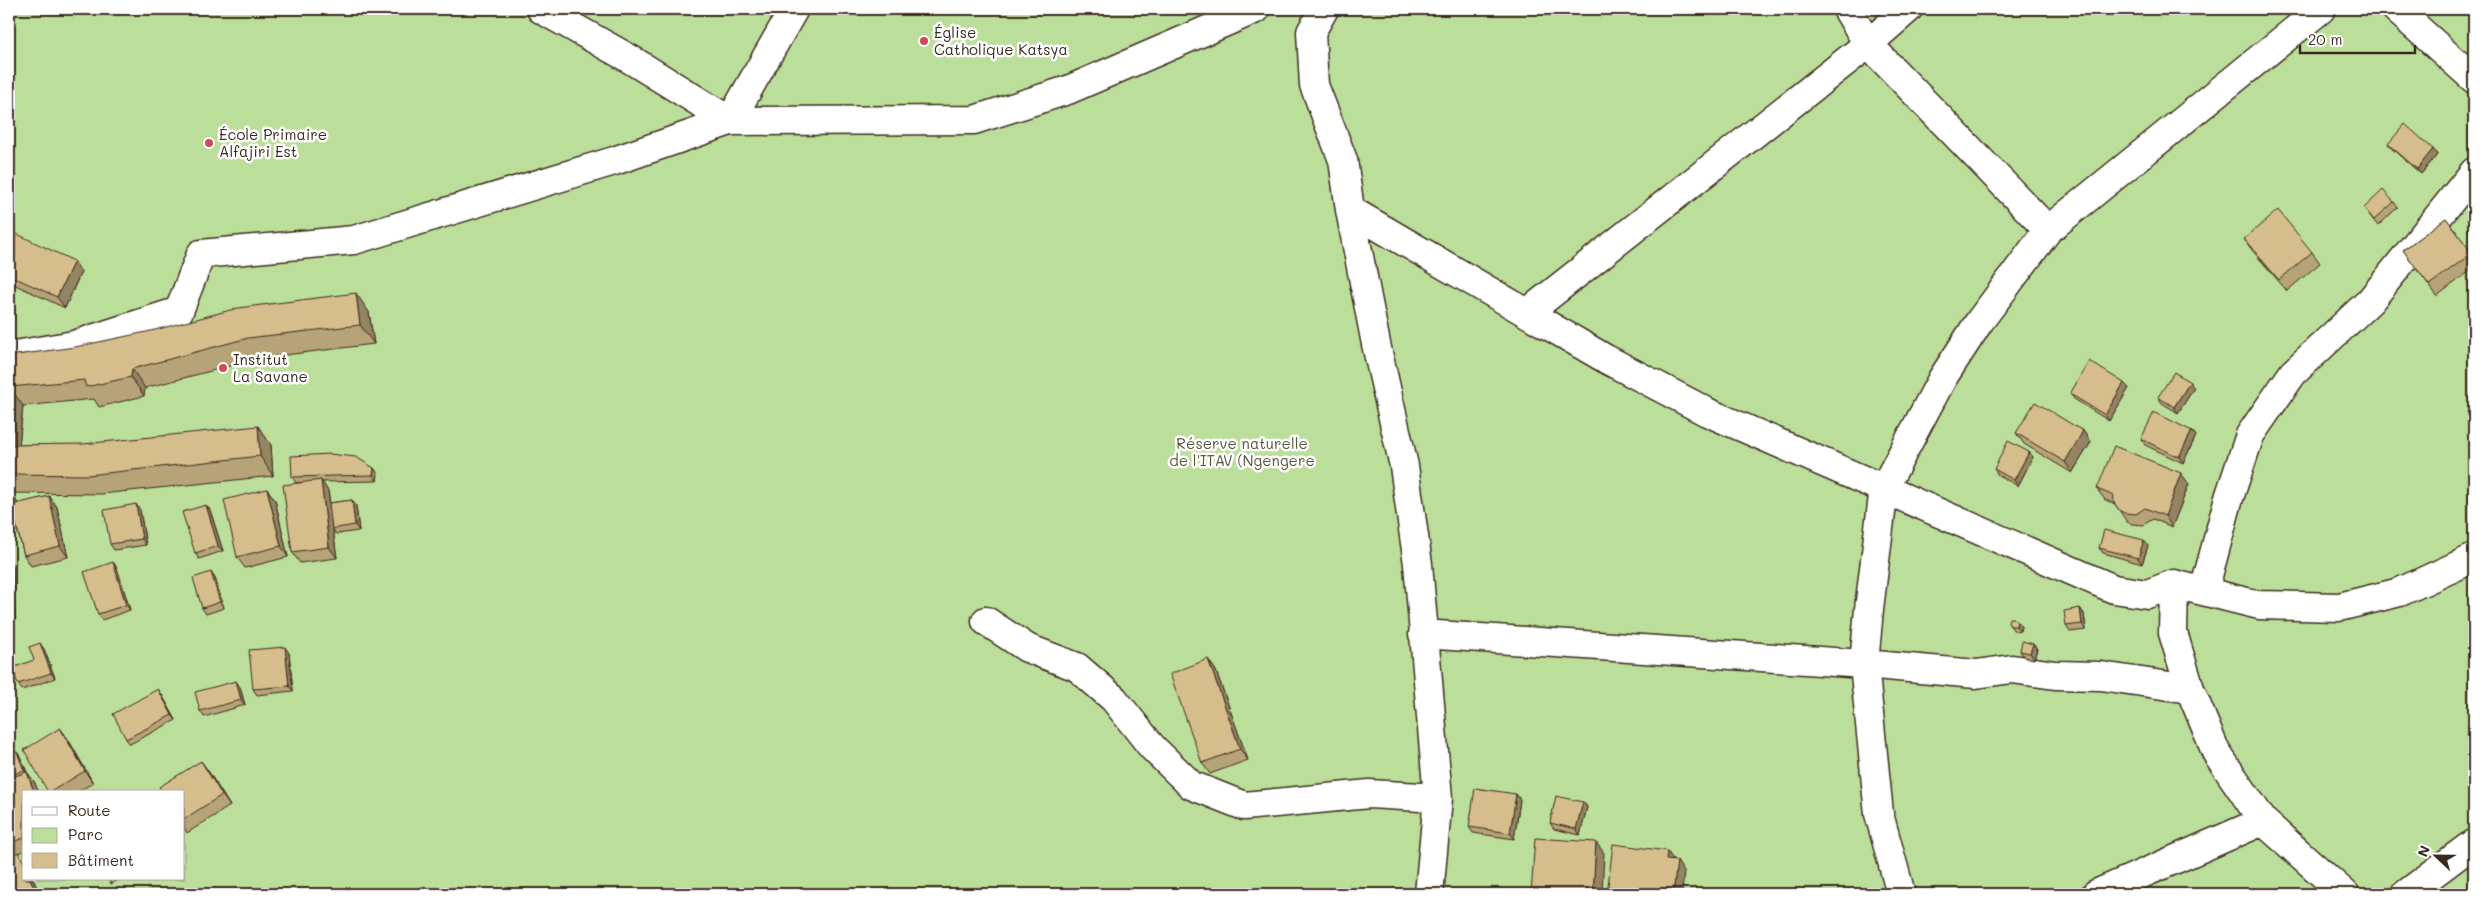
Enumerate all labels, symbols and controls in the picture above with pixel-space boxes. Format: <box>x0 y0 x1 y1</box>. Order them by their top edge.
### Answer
place label: Église Catholique Katsya <box>934 22 1068 59</box>
scale bar <box>2300 22 2416 54</box>
text: 20 m <box>2308 29 2342 49</box>
marker: Église Catholique Katsya <box>918 35 930 47</box>
place label: École Primaire Alfajiri Est <box>219 124 327 161</box>
marker: École Primaire Alfajiri Est <box>203 137 215 149</box>
place label: Institut La Savane <box>233 349 308 386</box>
marker: Institut La Savane <box>217 362 229 374</box>
park label: Réserve naturelle de l'ITAV (Ngengere <box>1169 433 1315 470</box>
legend <box>22 790 185 880</box>
text: Route <box>68 800 111 820</box>
text: Parc <box>68 824 103 844</box>
north arrow <box>2410 830 2460 880</box>
text: N <box>2413 842 2434 859</box>
text: Bâtiment <box>68 850 134 870</box>

